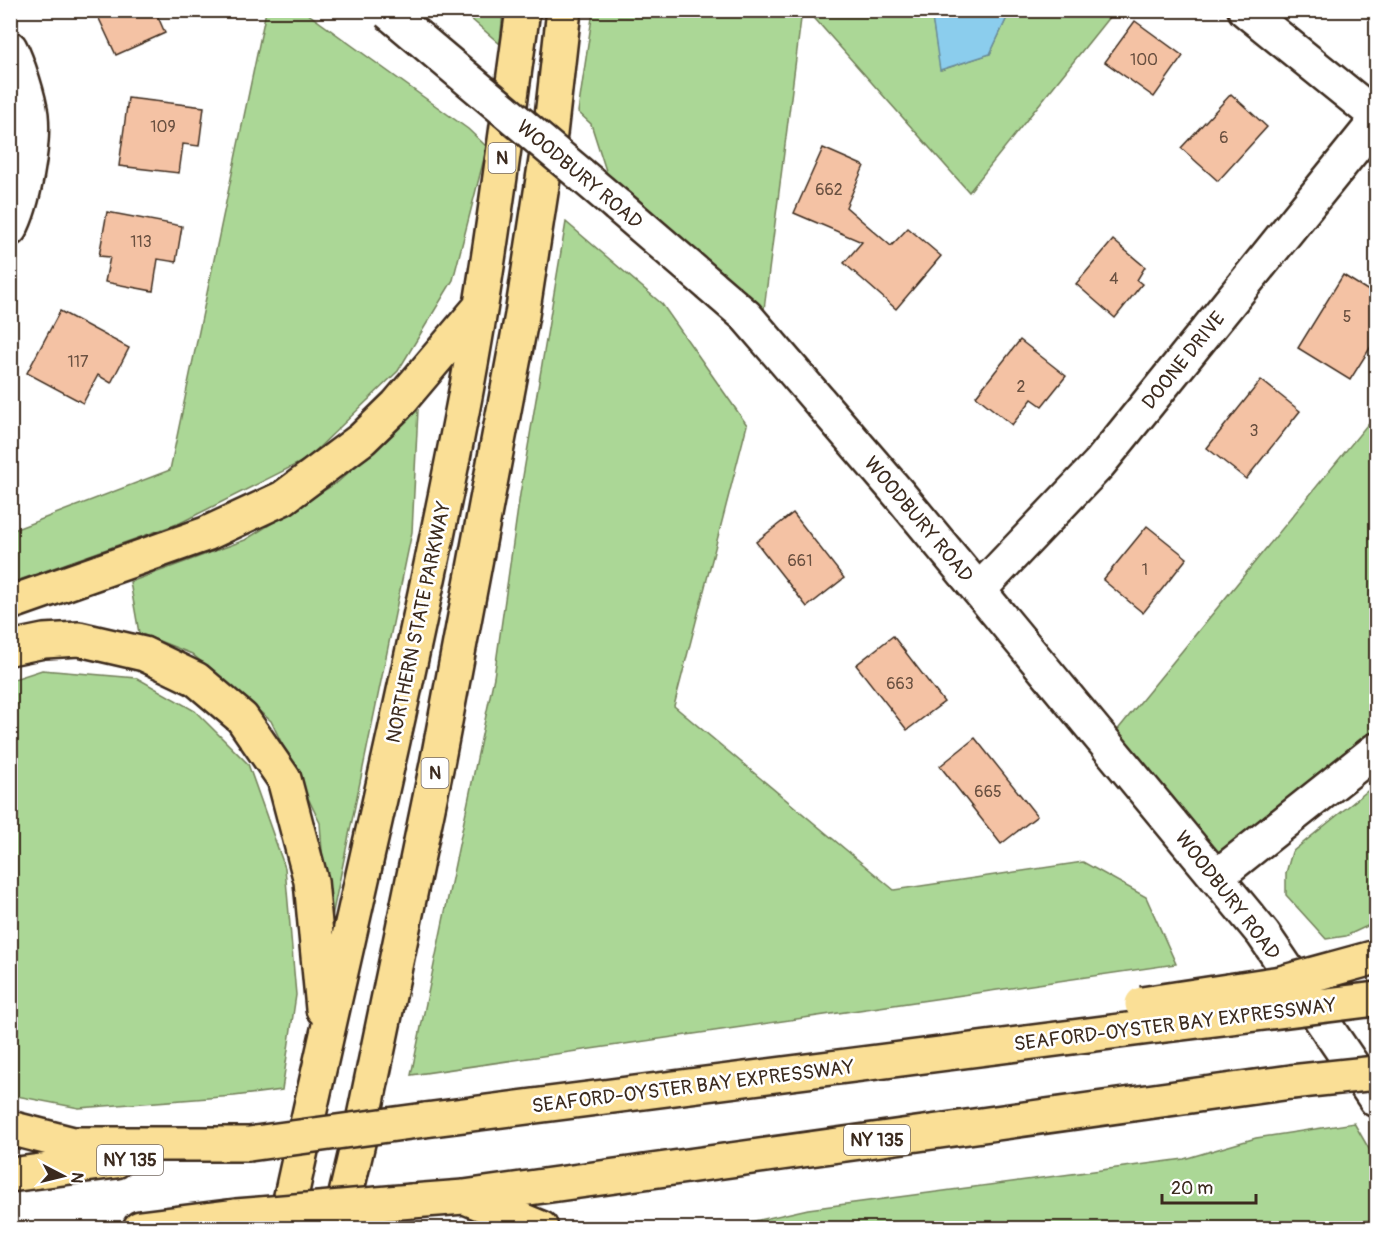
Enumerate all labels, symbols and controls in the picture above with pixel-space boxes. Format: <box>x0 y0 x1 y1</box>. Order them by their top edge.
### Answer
house number: 100 <box>1130 50 1158 70</box>
street label: WOODBURY ROAD <box>512 114 648 234</box>
house number: 109 <box>150 117 176 137</box>
house number: 6 <box>1219 128 1229 148</box>
road number: N <box>488 143 516 173</box>
house number: 662 <box>815 180 843 200</box>
house number: 113 <box>130 232 152 252</box>
house number: 4 <box>1109 269 1119 289</box>
street label: DOONE DRIVE <box>1136 306 1230 414</box>
house number: 5 <box>1343 307 1351 327</box>
house number: 117 <box>68 352 89 372</box>
house number: 2 <box>1017 377 1026 397</box>
house number: 3 <box>1250 421 1259 441</box>
street label: WOODBURY ROAD <box>859 451 979 587</box>
street label: NORTHERN STATE PARKWAY <box>381 498 456 745</box>
house number: 661 <box>788 551 812 571</box>
house number: 1 <box>1142 560 1148 580</box>
house number: 663 <box>886 674 914 694</box>
road number: N <box>422 758 448 788</box>
house number: 665 <box>974 782 1002 802</box>
street label: WOODBURY ROAD <box>1169 826 1286 965</box>
street label: SEAFORD-OYSTER BAY EXPRESSWAY <box>1012 992 1338 1057</box>
street label: SEAFORD-OYSTER BAY EXPRESSWAY <box>530 1054 856 1119</box>
road number: NY 135 <box>844 1125 910 1155</box>
road number: NY 135 <box>97 1145 163 1175</box>
north arrow <box>33 1146 93 1206</box>
scale bar <box>1162 1167 1256 1205</box>
text: N <box>66 1171 87 1184</box>
text: 20 m <box>1171 1177 1213 1200</box>

